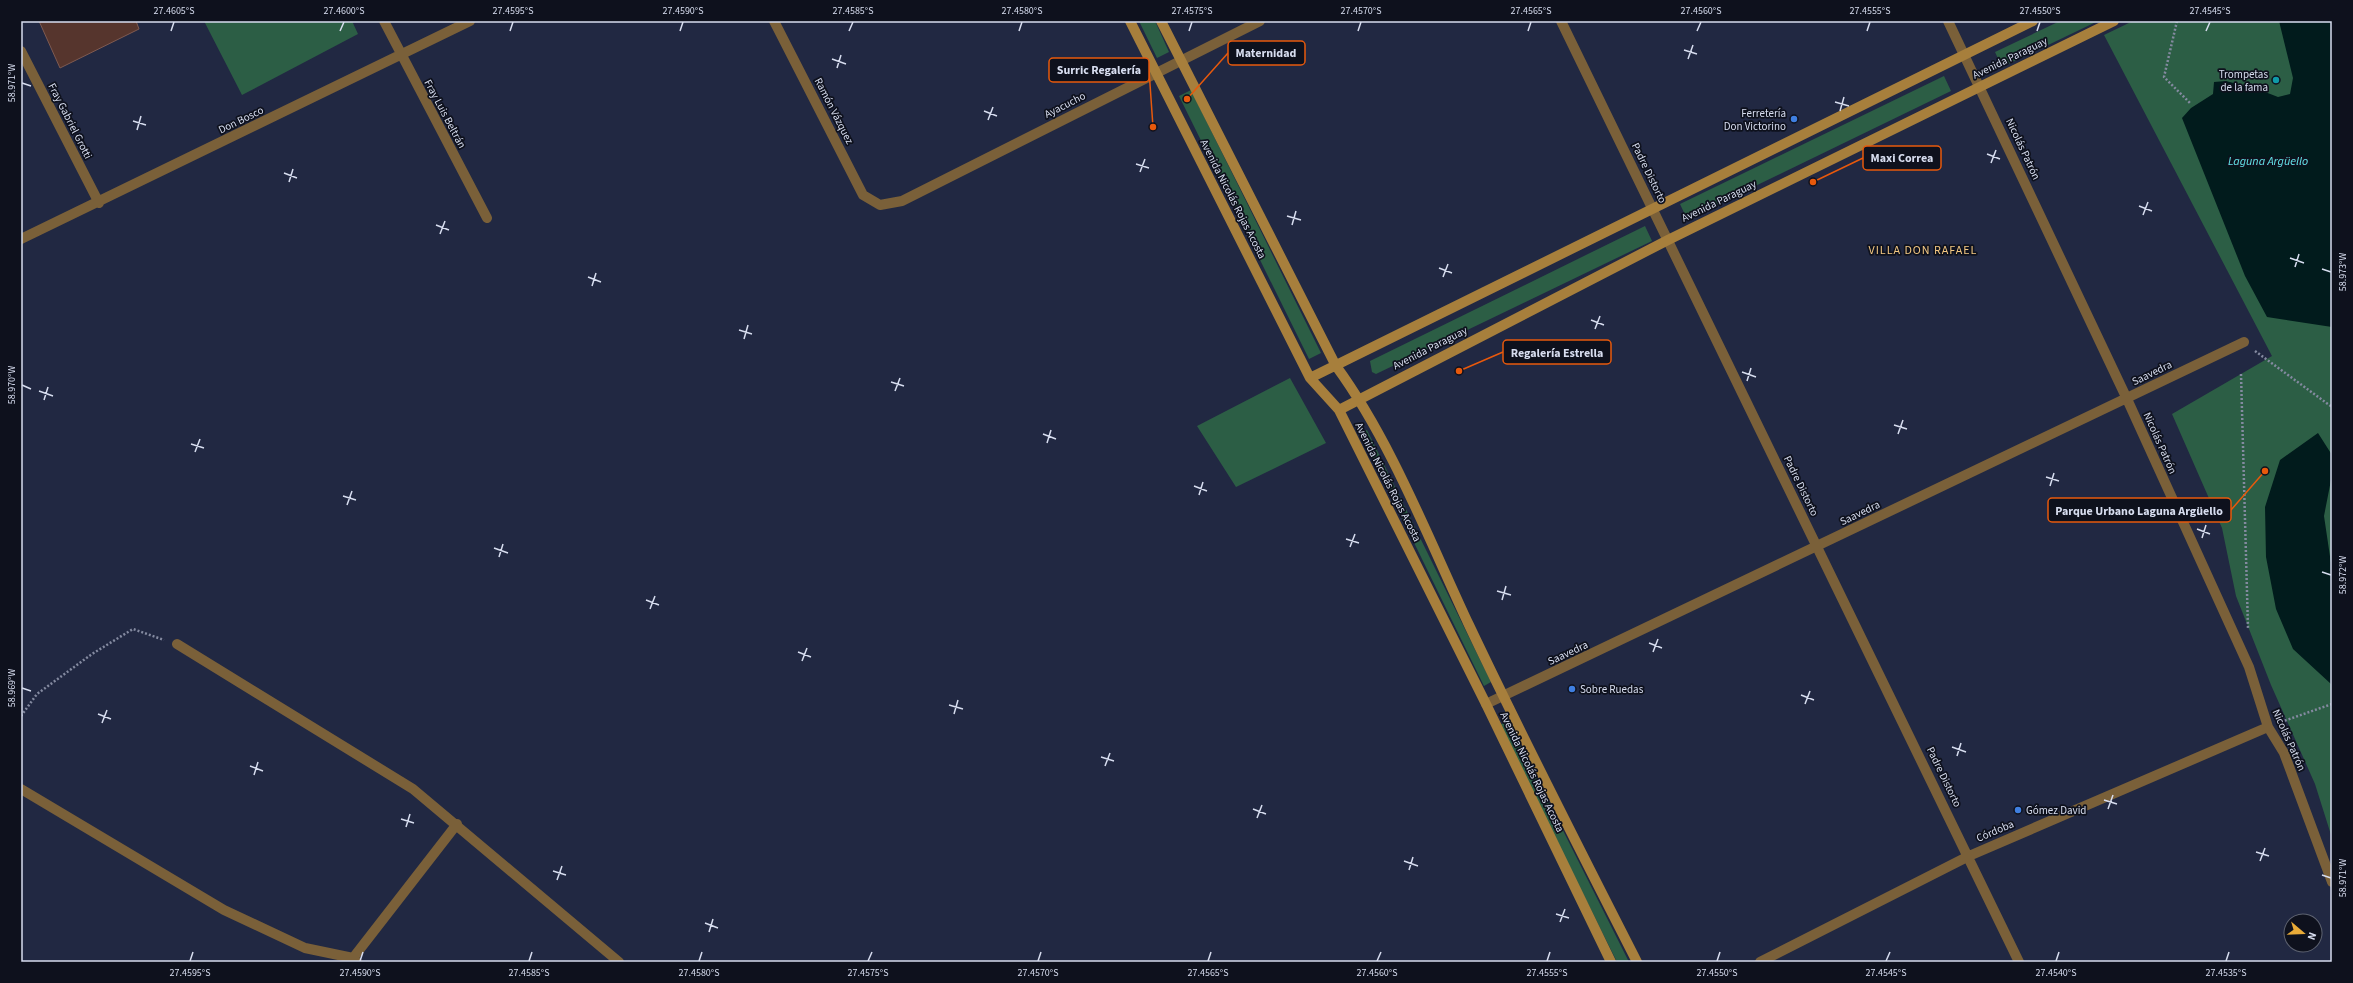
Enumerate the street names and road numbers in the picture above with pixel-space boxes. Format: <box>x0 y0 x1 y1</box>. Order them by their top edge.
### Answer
street label: Avenida Paraguay <box>1970 33 2050 83</box>
street label: Ramón Vázquez <box>811 75 857 147</box>
street label: Fray Luis Beltrán <box>421 77 469 151</box>
street label: Fray Gabriel Grotti <box>44 81 96 161</box>
street label: Ayacucho <box>1042 88 1088 122</box>
street label: Don Bosco <box>216 103 266 137</box>
street label: Nicolás Patrón <box>2002 116 2044 182</box>
street label: Avenida Nicolás Rojas Acosta <box>1196 137 1270 261</box>
street label: Padre Distorto <box>1628 140 1670 206</box>
street label: Avenida Paraguay <box>1679 176 1759 226</box>
street label: Avenida Paraguay <box>1390 323 1470 373</box>
street label: Saavedra <box>2130 357 2174 389</box>
street label: Nicolás Patrón <box>2140 410 2180 476</box>
street label: Avenida Nicolás Rojas Acosta <box>1351 420 1425 544</box>
street label: Padre Distorto <box>1780 453 1822 519</box>
street label: Saavedra <box>1838 497 1882 529</box>
street label: Saavedra <box>1545 637 1591 669</box>
street label: Nicolás Patrón <box>2269 707 2309 773</box>
street label: Avenida Nicolás Rojas Acosta <box>1496 709 1568 835</box>
street label: Padre Distorto <box>1923 744 1965 810</box>
street label: Córdoba <box>1974 816 2016 846</box>

